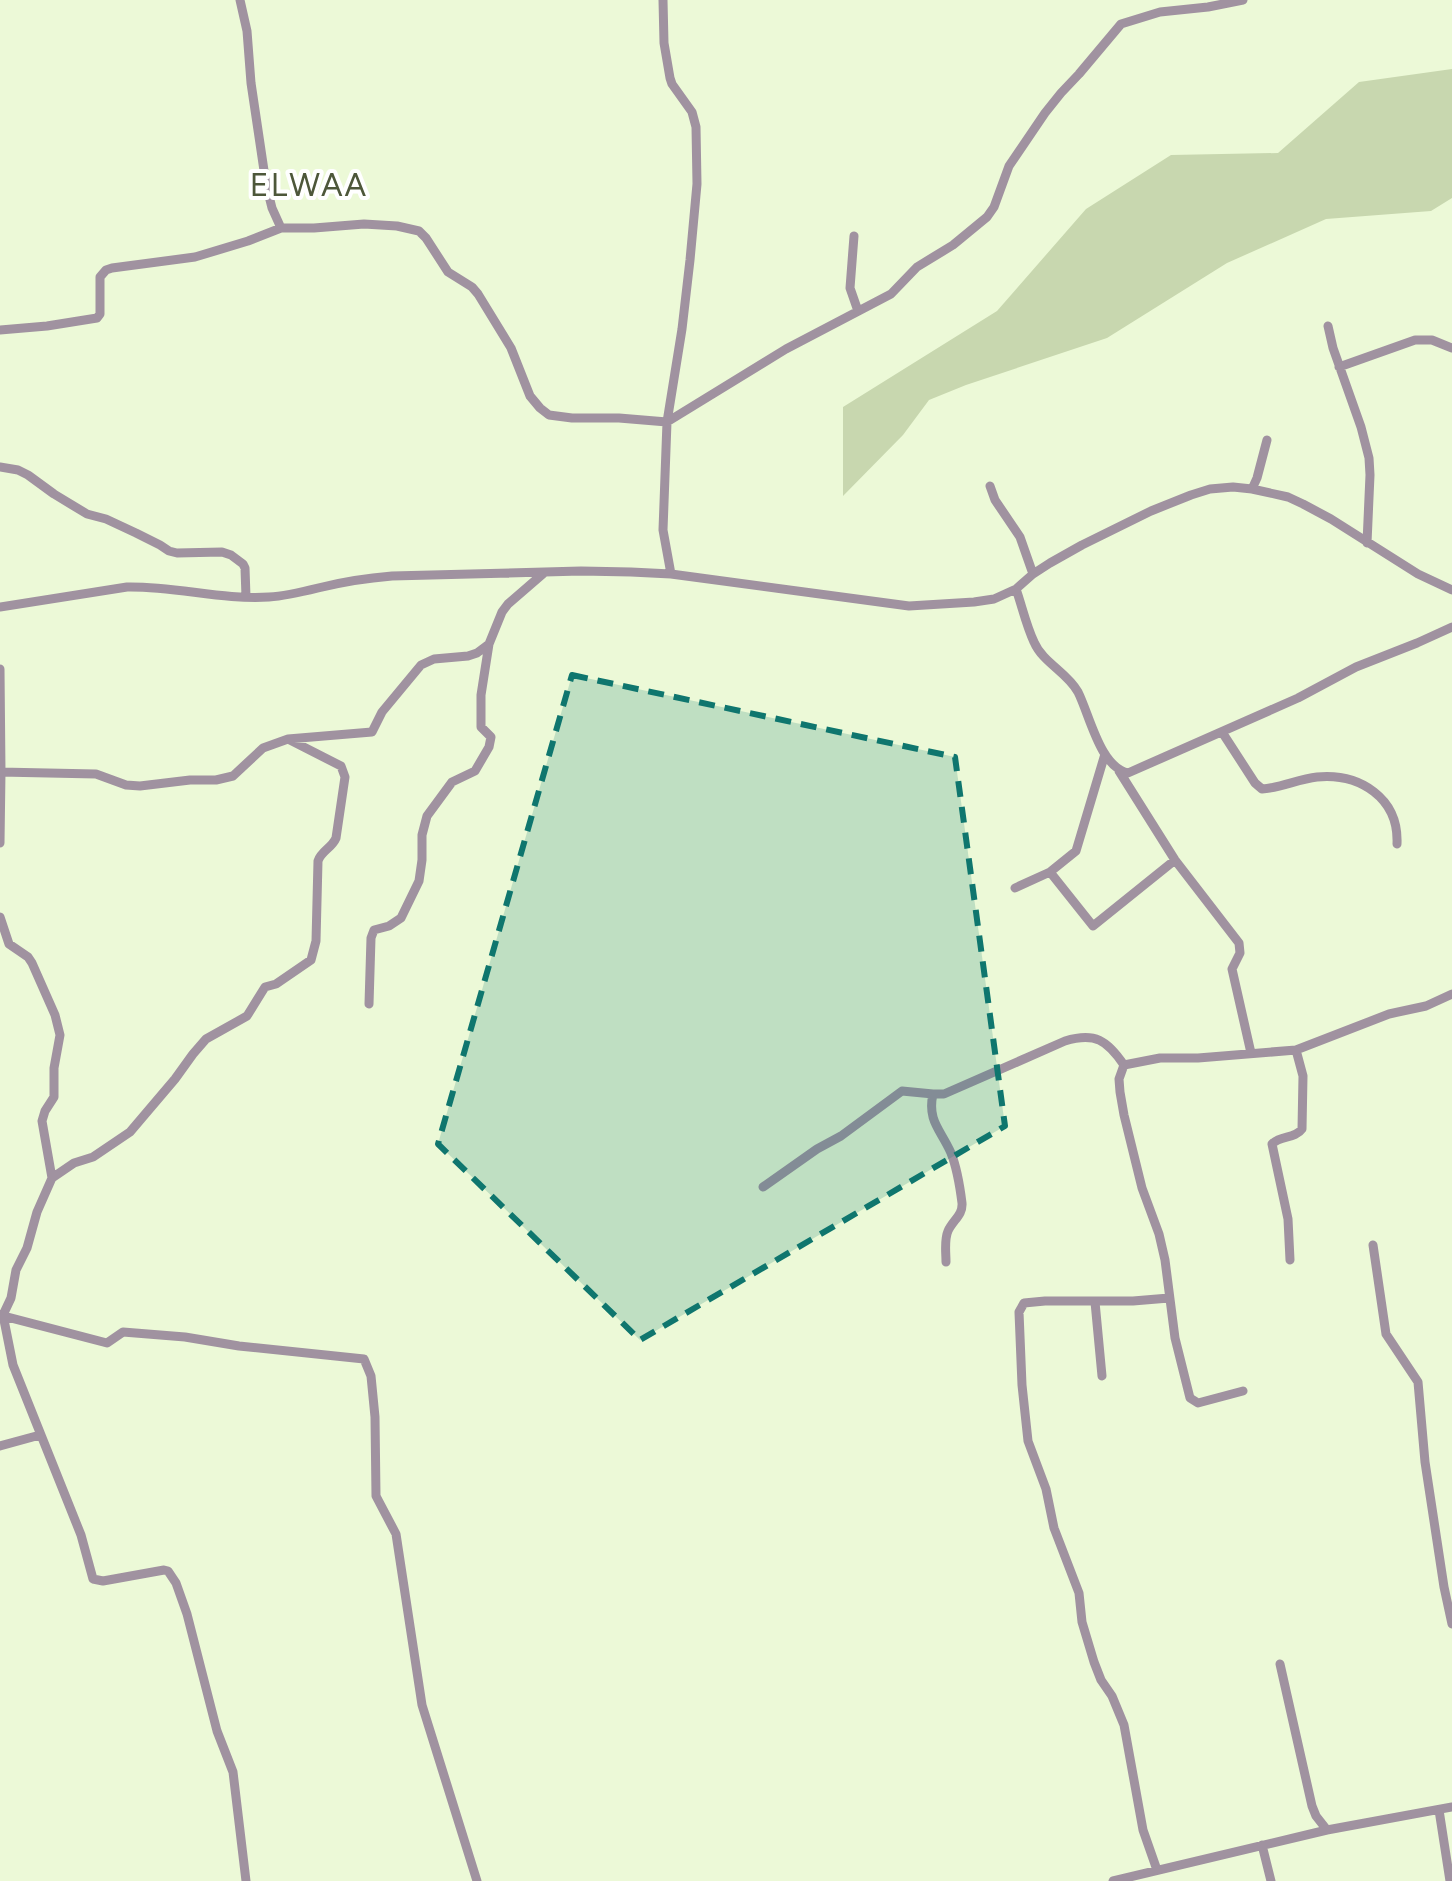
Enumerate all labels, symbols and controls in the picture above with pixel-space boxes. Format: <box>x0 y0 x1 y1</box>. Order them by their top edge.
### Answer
district label: ELWAA <box>250 166 368 204</box>

